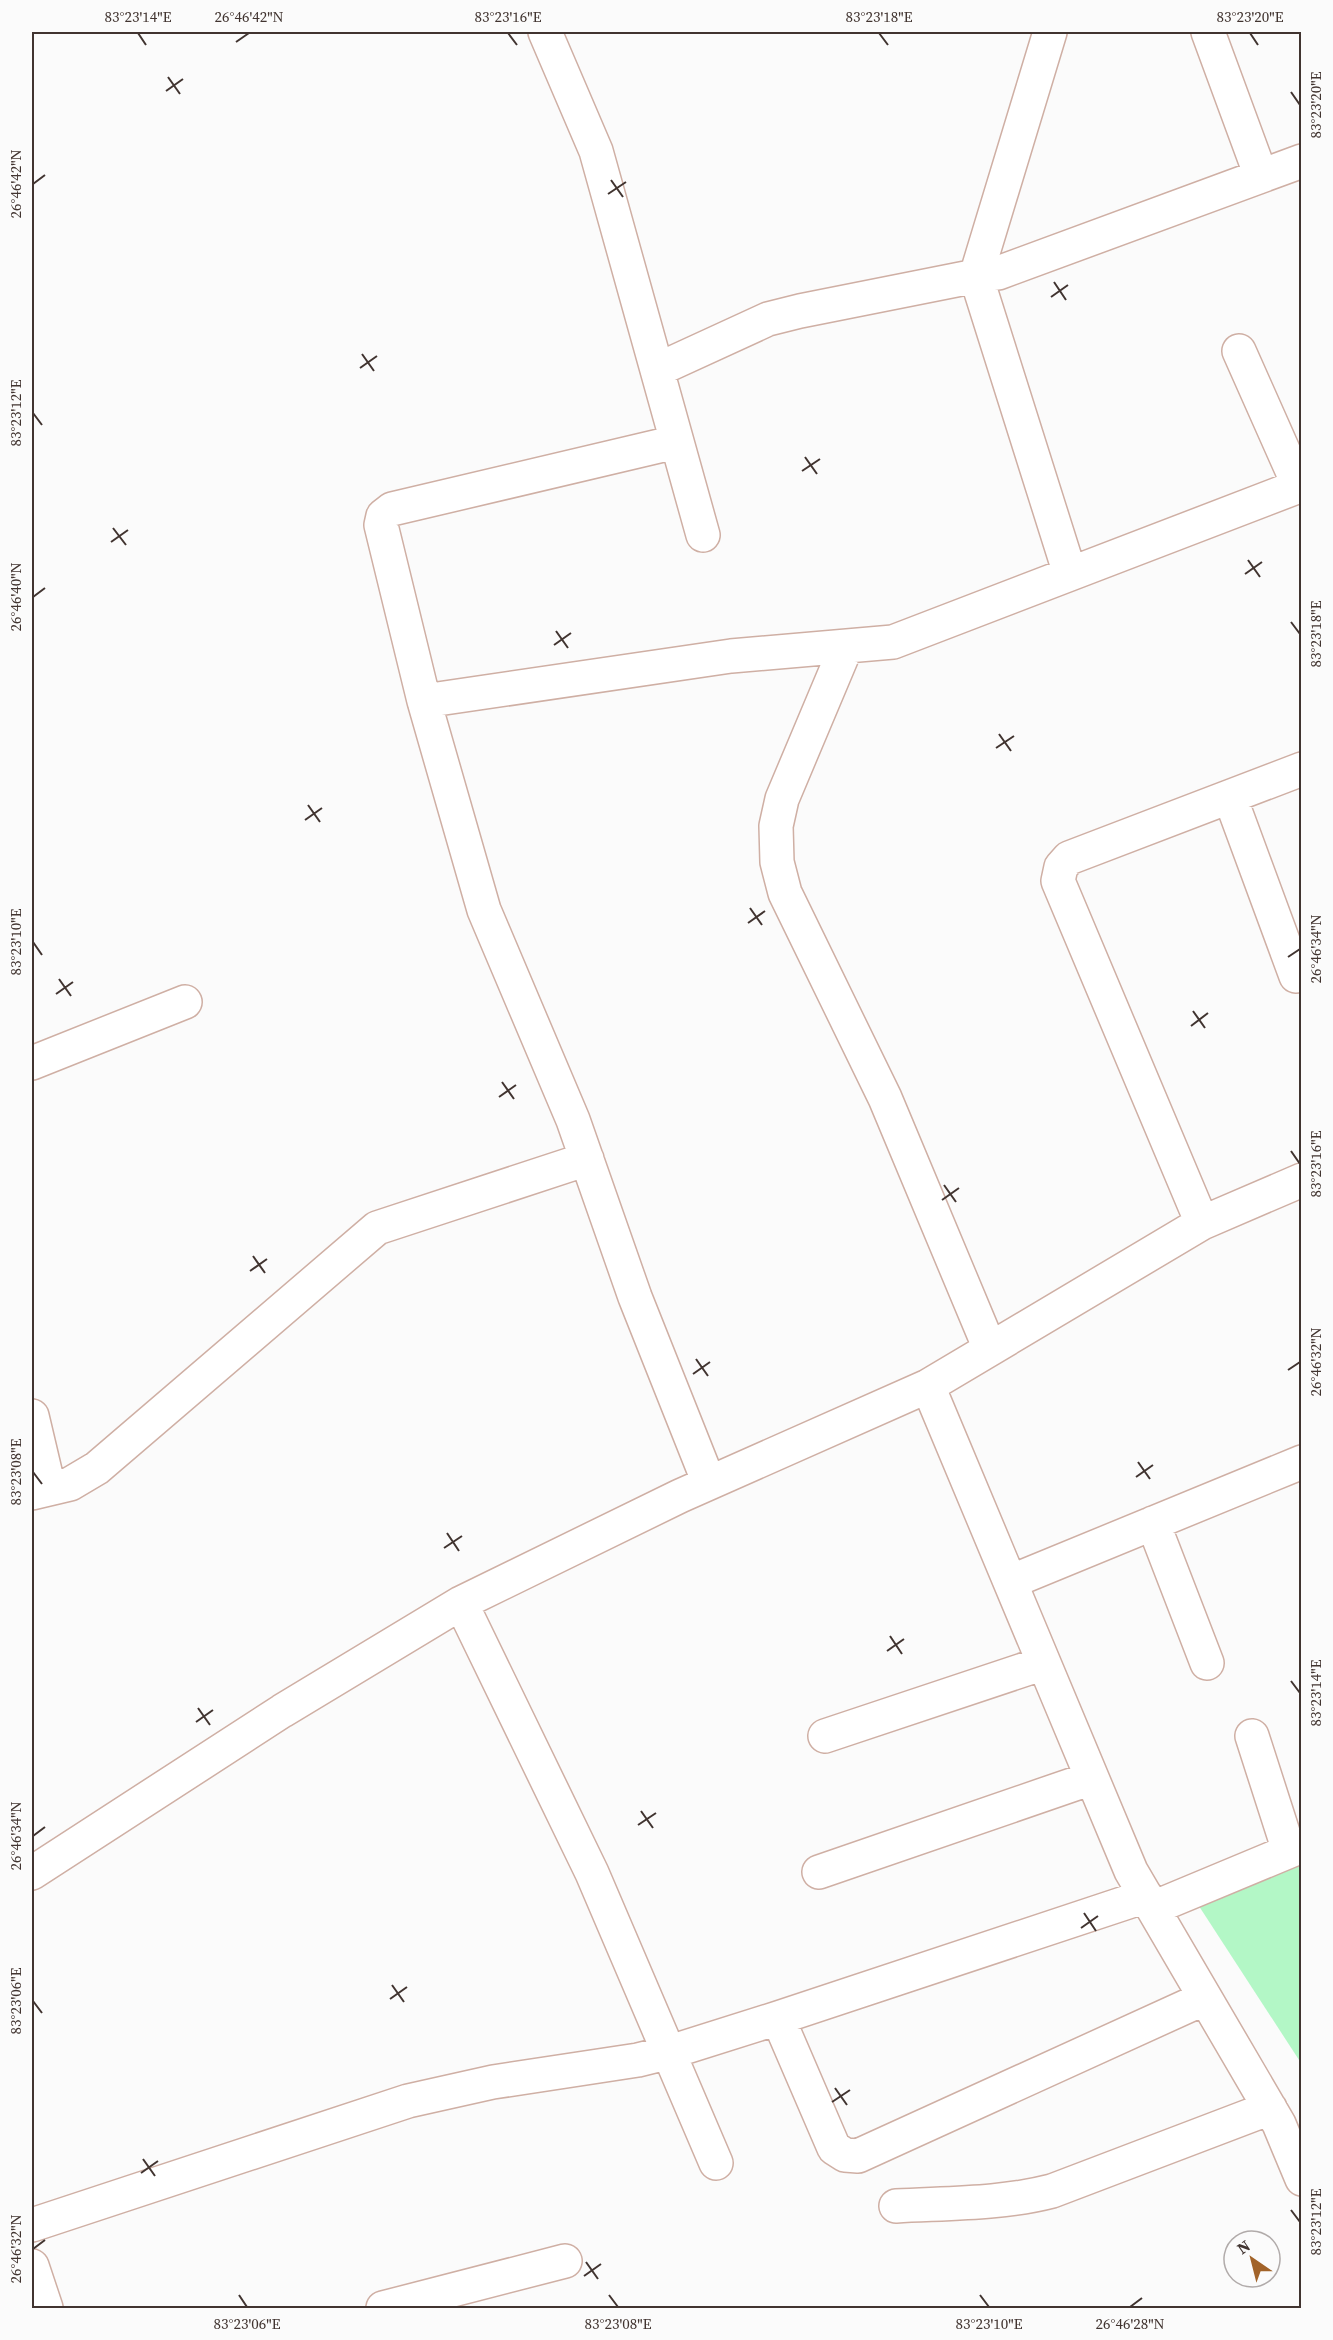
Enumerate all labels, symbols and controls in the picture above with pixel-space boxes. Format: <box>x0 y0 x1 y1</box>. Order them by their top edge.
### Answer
text: 83°23'14"E <box>104 6 172 27</box>
text: 26°46'42"N <box>214 6 284 27</box>
text: 83°23'16"E <box>474 6 542 27</box>
text: 83°23'18"E <box>845 6 913 27</box>
text: 83°23'20"E <box>1216 6 1284 27</box>
text: 83°23'20"E <box>1305 71 1326 139</box>
text: 26°46'42"N <box>5 149 26 219</box>
text: 83°23'12"E <box>5 379 26 447</box>
text: 26°46'40"N <box>5 562 26 632</box>
text: 83°23'18"E <box>1305 600 1326 668</box>
text: 83°23'10"E <box>5 908 26 976</box>
text: 26°46'34"N <box>1305 914 1326 984</box>
text: 83°23'16"E <box>1305 1130 1326 1198</box>
text: 26°46'32"N <box>1305 1327 1326 1397</box>
text: 83°23'08"E <box>5 1438 26 1506</box>
text: 83°23'14"E <box>1305 1659 1326 1727</box>
text: 26°46'34"N <box>5 1801 26 1871</box>
text: 83°23'06"E <box>5 1967 26 2035</box>
text: 83°23'12"E <box>1305 2188 1326 2256</box>
text: 26°46'32"N <box>5 2214 26 2284</box>
north arrow <box>1222 2229 1282 2289</box>
text: N <box>1232 2234 1255 2259</box>
text: 83°23'06"E <box>213 2313 281 2334</box>
text: 83°23'08"E <box>584 2313 652 2334</box>
text: 83°23'10"E <box>955 2313 1023 2334</box>
text: 26°46'28"N <box>1095 2313 1165 2334</box>

